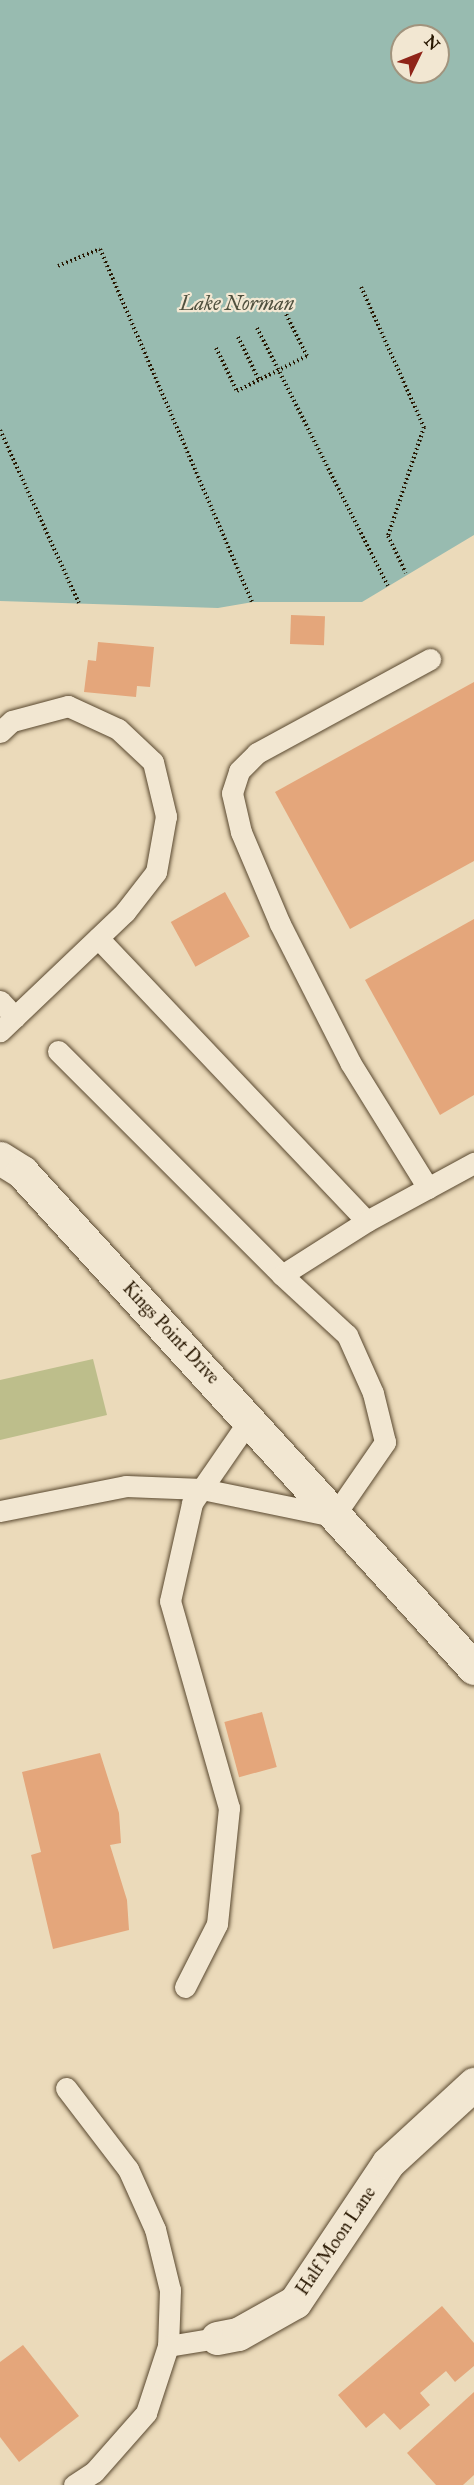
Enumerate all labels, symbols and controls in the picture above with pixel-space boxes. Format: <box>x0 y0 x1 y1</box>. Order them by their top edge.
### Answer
north arrow <box>390 24 450 84</box>
text: N <box>420 31 444 54</box>
water label: Lake Norman <box>180 291 294 315</box>
street label: Kings Point Drive <box>118 1277 224 1389</box>
street label: Half Moon Lane <box>292 2183 380 2299</box>

